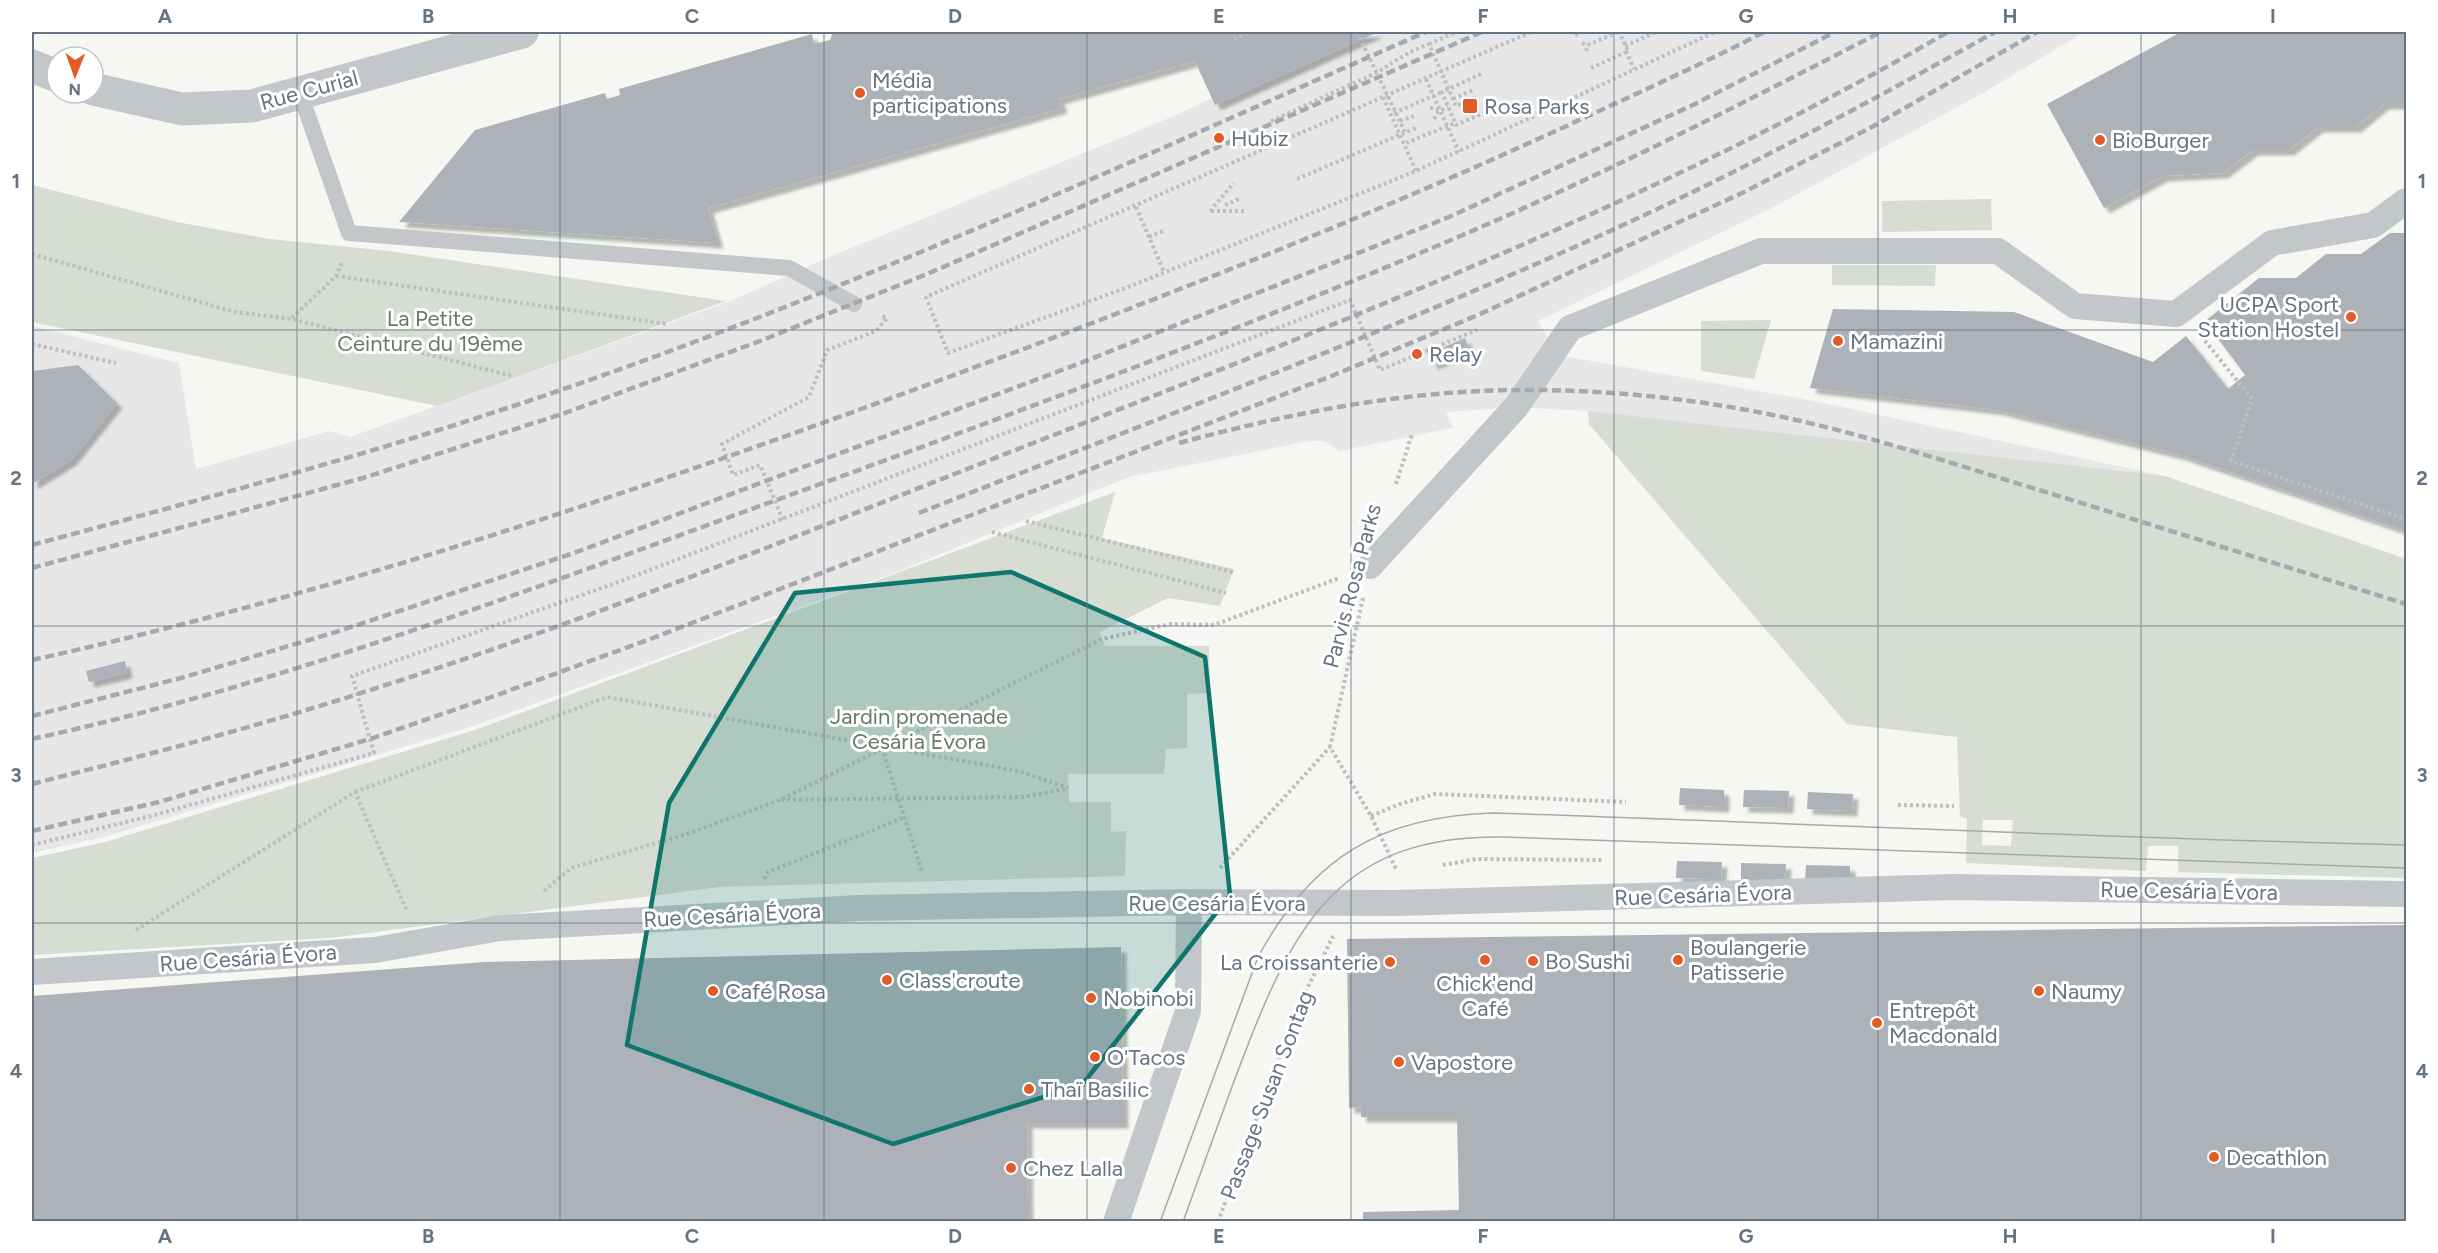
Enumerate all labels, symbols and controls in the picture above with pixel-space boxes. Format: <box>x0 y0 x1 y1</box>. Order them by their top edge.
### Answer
text: A <box>158 4 173 28</box>
text: B <box>422 4 434 28</box>
text: C <box>685 4 699 28</box>
text: D <box>948 4 962 28</box>
text: E <box>1213 4 1225 28</box>
text: F <box>1477 4 1489 28</box>
text: G <box>1739 4 1754 28</box>
text: H <box>2003 4 2018 28</box>
text: I <box>2270 4 2276 28</box>
north arrow <box>45 45 105 105</box>
street label: Rue Curial <box>257 64 361 116</box>
place label: Média participations <box>872 67 1007 119</box>
text: N <box>68 80 81 99</box>
marker: Média participations <box>853 86 867 100</box>
place label: Rosa Parks <box>1484 93 1590 120</box>
marker: Rosa Parks <box>1461 97 1479 115</box>
place label: Hubiz <box>1231 125 1289 152</box>
place label: BioBurger <box>2112 127 2209 154</box>
marker: Hubiz <box>1212 131 1226 145</box>
marker: BioBurger <box>2093 133 2107 147</box>
text: 1 <box>12 169 20 193</box>
text: 1 <box>2418 169 2426 193</box>
place label: UCPA Sport Station Hostel <box>2197 291 2339 343</box>
park label: La Petite Ceinture du 19ème <box>337 305 523 357</box>
marker: UCPA Sport Station Hostel <box>2344 310 2358 324</box>
place label: Mamazini <box>1850 328 1943 355</box>
marker: Mamazini <box>1831 334 1845 348</box>
place label: Relay <box>1429 341 1483 368</box>
marker: Relay <box>1410 347 1424 361</box>
text: 2 <box>10 466 22 490</box>
text: 2 <box>2416 466 2428 490</box>
street label: Parvis Rosa Parks <box>1317 501 1387 671</box>
park label: Jardin promenade Cesária Évora <box>830 703 1008 755</box>
text: 3 <box>10 763 22 787</box>
text: 3 <box>2416 763 2428 787</box>
street label: Rue Cesária Évora <box>2100 876 2278 906</box>
street label: Rue Cesária Évora <box>1614 878 1792 912</box>
street label: Rue Cesária Évora <box>1128 890 1306 917</box>
street label: Rue Cesária Évora <box>643 897 821 933</box>
place label: Boulangerie Patisserie <box>1690 934 1806 986</box>
street label: Rue Cesária Évora <box>158 938 338 978</box>
place label: Bo Sushi <box>1545 948 1630 975</box>
place label: La Croissanterie <box>1220 949 1378 976</box>
marker: Chick'end Café <box>1478 953 1492 967</box>
marker: Boulangerie Patisserie <box>1671 953 1685 967</box>
marker: Bo Sushi <box>1526 954 1540 968</box>
marker: La Croissanterie <box>1383 955 1397 969</box>
place label: Class'croute <box>899 967 1020 994</box>
place label: Chick'end Café <box>1436 970 1534 1022</box>
marker: Class'croute <box>880 973 894 987</box>
place label: Café Rosa <box>725 978 826 1005</box>
place label: Naumy <box>2051 978 2122 1005</box>
marker: Café Rosa <box>706 984 720 998</box>
marker: Naumy <box>2032 984 2046 998</box>
place label: Nobinobi <box>1103 985 1194 1012</box>
street label: Passage Susan Sontag <box>1215 987 1319 1203</box>
marker: Nobinobi <box>1084 991 1098 1005</box>
place label: Entrepôt Macdonald <box>1889 997 1998 1049</box>
marker: Entrepôt Macdonald <box>1870 1016 1884 1030</box>
place label: O'Tacos <box>1107 1044 1185 1071</box>
place label: Vapostore <box>1411 1049 1513 1076</box>
marker: O'Tacos <box>1088 1050 1102 1064</box>
marker: Vapostore <box>1392 1055 1406 1069</box>
text: 4 <box>10 1059 23 1083</box>
text: 4 <box>2416 1059 2429 1083</box>
place label: Thaï Basilic <box>1041 1076 1149 1103</box>
marker: Thaï Basilic <box>1022 1082 1036 1096</box>
place label: Decathlon <box>2226 1144 2327 1171</box>
marker: Decathlon <box>2207 1150 2221 1164</box>
place label: Chez Lalla <box>1023 1155 1123 1182</box>
marker: Chez Lalla <box>1004 1161 1018 1175</box>
text: A <box>158 1224 173 1248</box>
text: B <box>422 1224 434 1248</box>
text: C <box>685 1224 699 1248</box>
text: D <box>948 1224 962 1248</box>
text: E <box>1213 1224 1225 1248</box>
text: F <box>1477 1224 1489 1248</box>
text: G <box>1739 1224 1754 1248</box>
text: H <box>2003 1224 2018 1248</box>
text: I <box>2270 1224 2276 1248</box>

